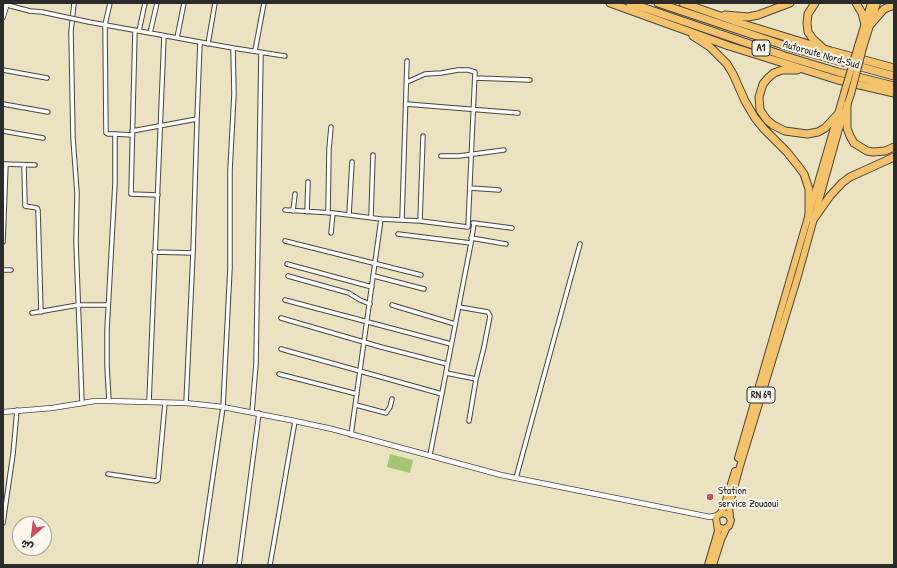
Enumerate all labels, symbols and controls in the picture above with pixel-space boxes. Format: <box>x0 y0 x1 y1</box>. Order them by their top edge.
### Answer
street label: Autoroute Nord-Sud <box>781 38 861 72</box>
road number: A1 <box>752 40 770 56</box>
road number: RN 69 <box>747 387 775 403</box>
place label: Station service Zouaoui <box>718 484 779 510</box>
marker: Station service Zouaoui <box>705 492 715 502</box>
north arrow <box>12 516 52 556</box>
text: ش <box>18 537 35 555</box>

